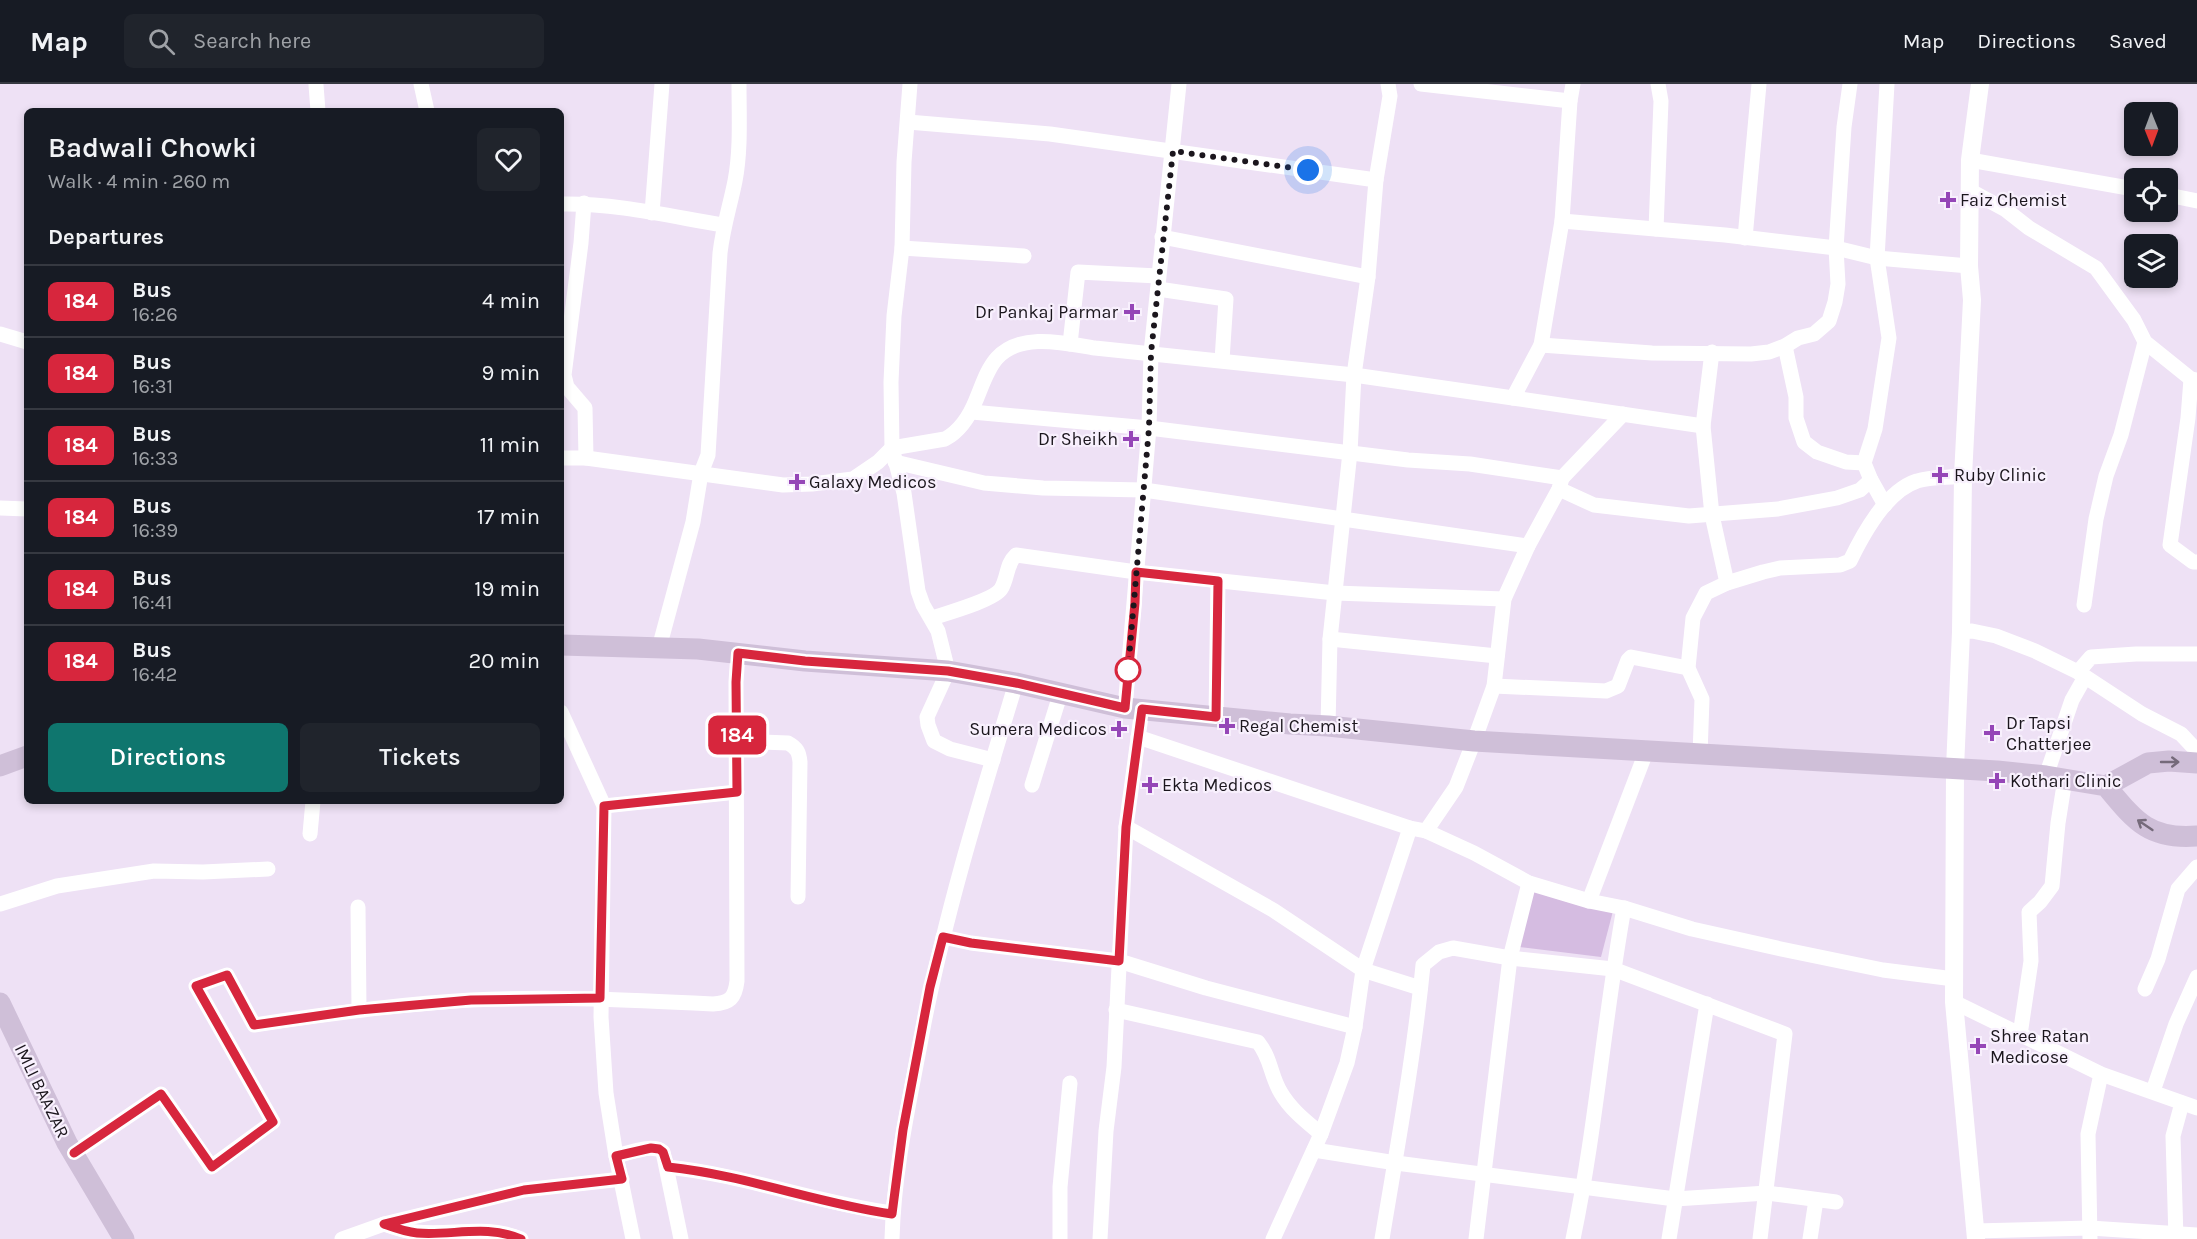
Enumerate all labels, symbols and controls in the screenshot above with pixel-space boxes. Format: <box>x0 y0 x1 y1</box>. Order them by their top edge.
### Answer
search box <box>124 14 544 68</box>
text: Map <box>30 25 88 58</box>
icon: search <box>145 25 178 58</box>
text: Search here <box>193 28 311 54</box>
text: Map <box>1903 29 1944 53</box>
text: Directions <box>1977 29 2076 53</box>
text: Saved <box>2109 29 2167 53</box>
north arrow <box>2124 102 2178 156</box>
map controls <box>2124 102 2178 288</box>
button: heart <box>477 128 540 191</box>
text: Badwali Chowki <box>48 131 257 164</box>
your location <box>1293 155 1323 185</box>
button: locate <box>2124 168 2178 222</box>
text: Walk · 4 min · 260 m <box>48 170 230 193</box>
place label: Faiz Chemist <box>1960 189 2067 211</box>
marker: Faiz Chemist <box>1941 193 1955 207</box>
text: Departures <box>48 224 164 250</box>
button: layers <box>2124 234 2178 288</box>
text: Bus <box>132 277 172 303</box>
text: 4 min <box>482 288 540 314</box>
text: 184 <box>64 289 98 313</box>
place label: Dr Pankaj Parmar <box>975 301 1118 323</box>
text: 16:26 <box>132 303 178 326</box>
marker: Dr Pankaj Parmar <box>1123 303 1141 321</box>
text: Bus <box>132 349 172 375</box>
text: 9 min <box>482 360 540 386</box>
text: 184 <box>64 361 98 385</box>
text: 16:31 <box>132 375 173 398</box>
text: Bus <box>132 421 172 447</box>
place label: Dr Sheikh <box>1038 428 1118 450</box>
marker: Dr Sheikh <box>1122 430 1140 448</box>
text: 11 min <box>480 432 540 458</box>
text: 184 <box>64 433 98 457</box>
text: 16:33 <box>132 447 178 470</box>
place label: Ruby Clinic <box>1954 464 2046 486</box>
marker: Ruby Clinic <box>1931 466 1949 484</box>
place label: Galaxy Medicos <box>809 471 936 493</box>
marker: Galaxy Medicos <box>790 475 804 489</box>
text: Bus <box>132 493 172 519</box>
text: 17 min <box>477 504 540 530</box>
text: 184 <box>64 505 98 529</box>
text: 16:39 <box>132 519 178 542</box>
text: Bus <box>132 565 172 591</box>
text: 19 min <box>474 576 540 602</box>
text: 184 <box>64 577 98 601</box>
text: 16:41 <box>132 591 172 614</box>
text: Bus <box>132 637 172 663</box>
text: 20 min <box>469 648 540 674</box>
text: 184 <box>64 649 98 673</box>
unlabelled marker <box>1115 657 1141 683</box>
text: 16:42 <box>132 663 177 686</box>
place label: Dr Tapsi Chatterjee <box>2006 712 2091 755</box>
place label: Regal Chemist <box>1239 715 1358 737</box>
line badge: 184 <box>702 716 771 754</box>
place label: Sumera Medicos <box>969 718 1107 740</box>
marker: Regal Chemist <box>1220 719 1234 733</box>
marker: Sumera Medicos <box>1112 722 1126 736</box>
button: Directions <box>48 723 288 792</box>
button: Tickets <box>300 723 540 792</box>
text: 184 <box>720 723 754 747</box>
marker: Dr Tapsi Chatterjee <box>1983 724 2001 742</box>
one-way arrow <box>2159 756 2179 767</box>
place label: Kothari Clinic <box>2010 770 2121 792</box>
marker: Kothari Clinic <box>1988 772 2006 790</box>
place label: Ekta Medicos <box>1162 774 1272 796</box>
marker: Ekta Medicos <box>1143 778 1157 792</box>
one-way arrow <box>2137 819 2153 831</box>
place label: Shree Ratan Medicose <box>1990 1025 2090 1068</box>
marker: Shree Ratan Medicose <box>1971 1039 1985 1053</box>
street label: IMLI BAAZAR <box>10 1040 74 1142</box>

